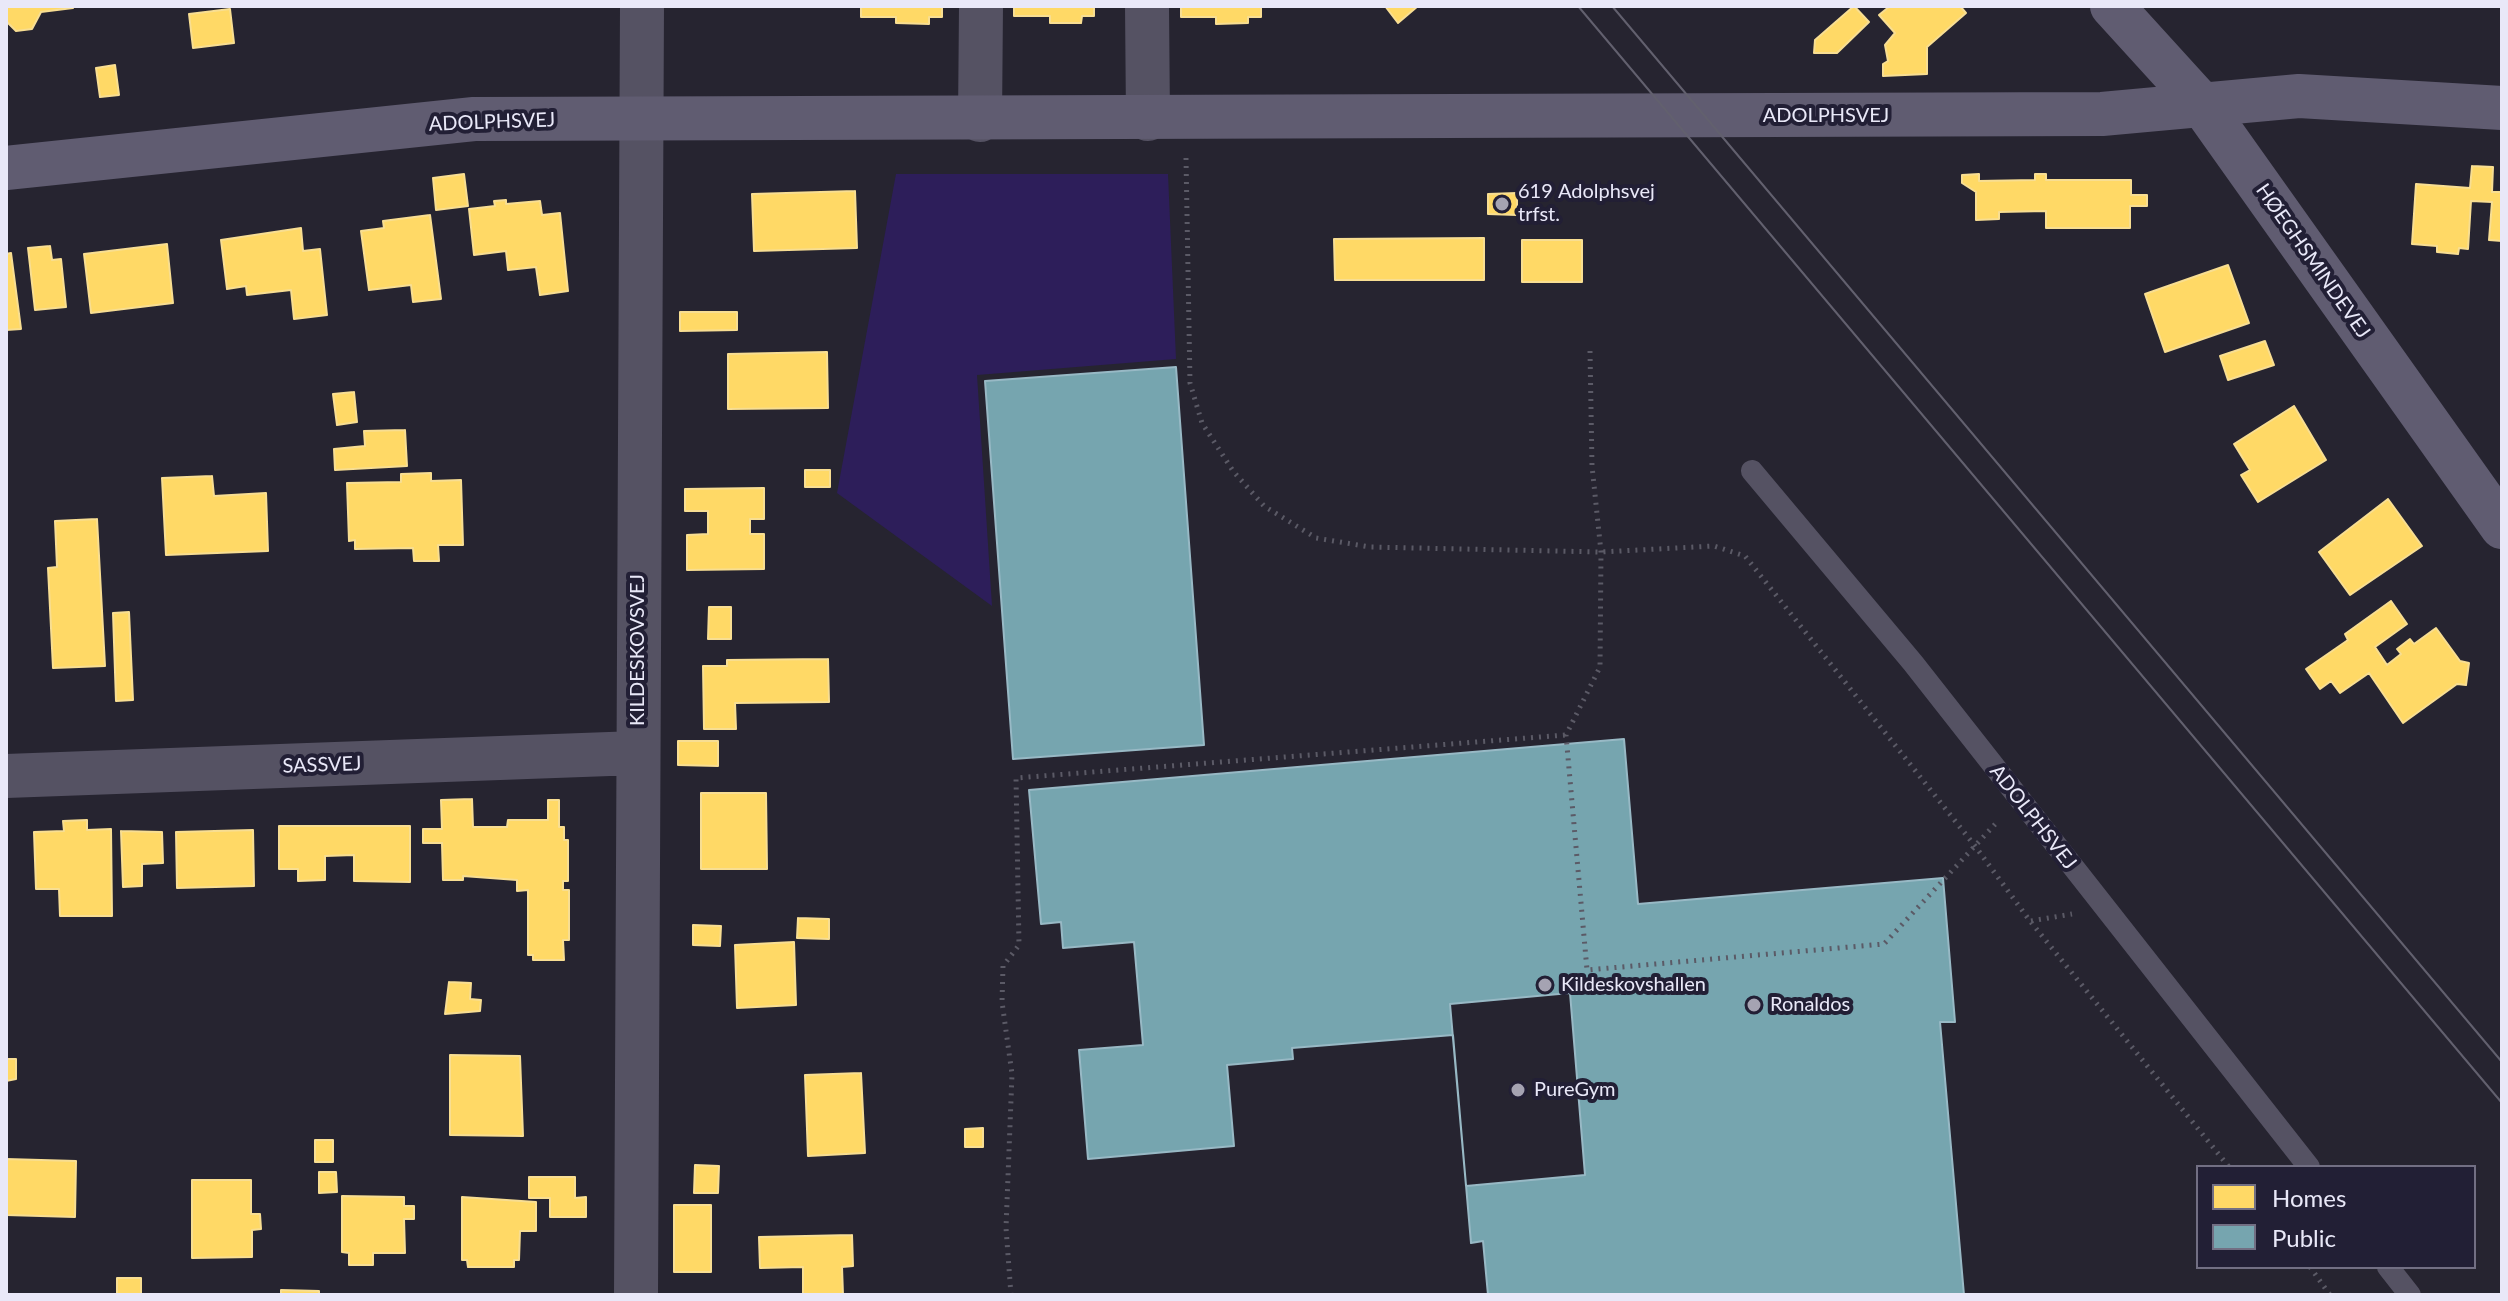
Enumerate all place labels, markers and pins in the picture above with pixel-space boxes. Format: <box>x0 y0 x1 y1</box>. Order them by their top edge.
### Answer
place label: 619 Adolphsvej trfst. <box>1518 180 1655 227</box>
marker: 619 Adolphsvej trfst. <box>1493 195 1511 213</box>
place label: Kildeskovshallen <box>1561 973 1706 997</box>
marker: Kildeskovshallen <box>1536 976 1554 994</box>
place label: Ronaldos <box>1770 993 1850 1017</box>
marker: Ronaldos <box>1745 996 1763 1014</box>
place label: PureGym <box>1534 1078 1615 1102</box>
marker: PureGym <box>1509 1081 1527 1099</box>

